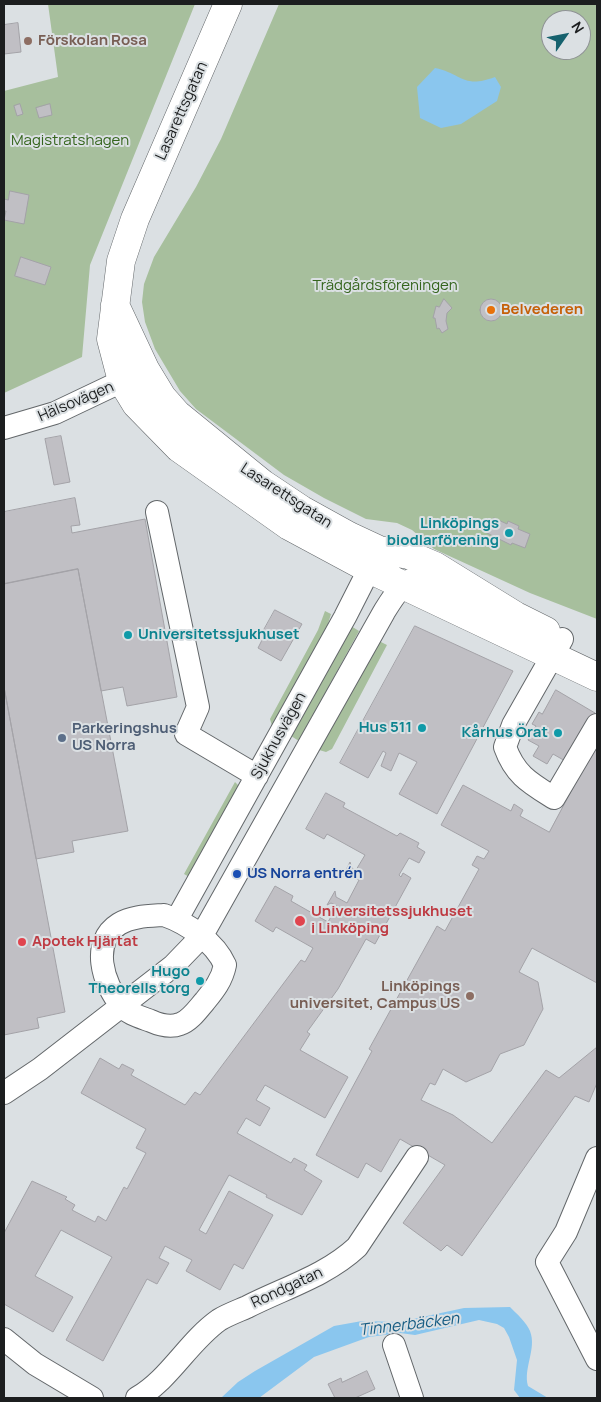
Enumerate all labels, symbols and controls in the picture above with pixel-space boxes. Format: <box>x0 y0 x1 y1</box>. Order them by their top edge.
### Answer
north arrow <box>541 10 591 60</box>
text: N <box>567 18 589 36</box>
place label: Förskolan Rosa <box>38 32 147 50</box>
marker: Förskolan Rosa <box>22 35 34 47</box>
street label: Lasarettsgatan <box>152 59 212 163</box>
park label: Magistratshagen <box>11 132 129 150</box>
park label: Trädgårdsföreningen <box>312 277 458 295</box>
place label: Belvederen <box>501 301 583 319</box>
marker: Belvederen <box>485 304 497 316</box>
street label: Hälsovägen <box>35 378 117 426</box>
street label: Lasarettsgatan <box>237 460 335 532</box>
place label: Linköpings biodlarförening <box>387 515 499 550</box>
marker: Linköpings biodlarförening <box>503 527 515 539</box>
place label: Universitetssjukhuset <box>138 626 299 644</box>
marker: Universitetssjukhuset <box>122 629 134 641</box>
street label: Sjukhusvägen <box>248 689 310 783</box>
place label: Hus 511 <box>359 719 412 737</box>
place label: Parkeringshus US Norra <box>72 720 177 755</box>
marker: Hus 511 <box>416 722 428 734</box>
place label: Kårhus Örat <box>462 724 548 742</box>
marker: Kårhus Örat <box>552 727 564 739</box>
marker: Parkeringshus US Norra <box>56 732 68 744</box>
place label: US Norra entrén <box>247 865 363 883</box>
marker: US Norra entrén <box>231 868 243 880</box>
place label: Universitetssjukhuset i Linköping <box>311 903 472 938</box>
marker: Universitetssjukhuset i Linköping <box>293 914 307 928</box>
place label: Apotek Hjärtat <box>32 933 138 951</box>
marker: Apotek Hjärtat <box>16 936 28 948</box>
place label: Hugo Theorells torg <box>89 963 190 998</box>
marker: Hugo Theorells torg <box>194 975 206 987</box>
place label: Linköpings universitet, Campus US <box>290 978 460 1013</box>
marker: Linköpings universitet, Campus US <box>464 990 476 1002</box>
street label: Rondgatan <box>249 1264 325 1312</box>
water label: Tinnerbäcken <box>358 1309 460 1341</box>

